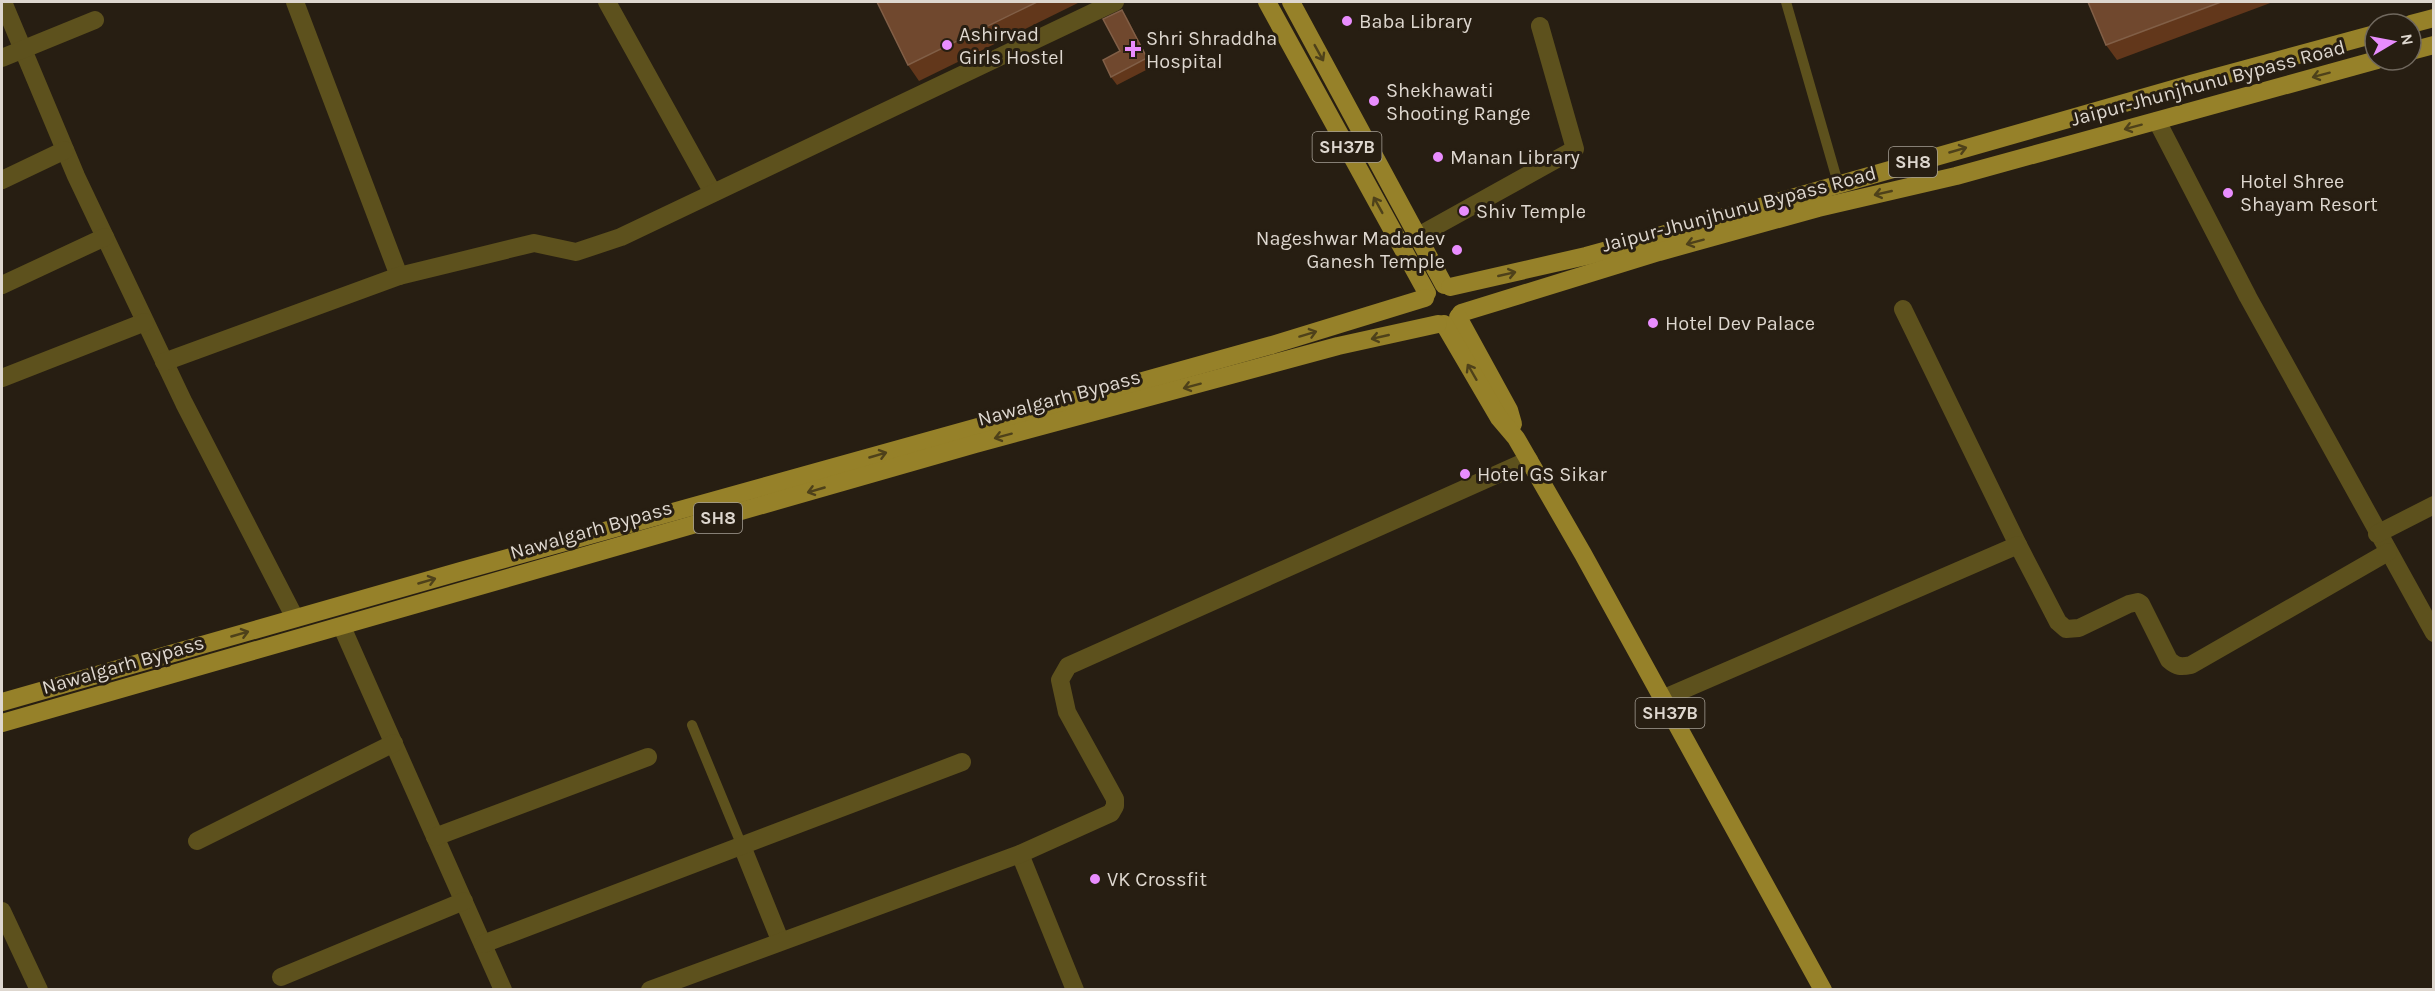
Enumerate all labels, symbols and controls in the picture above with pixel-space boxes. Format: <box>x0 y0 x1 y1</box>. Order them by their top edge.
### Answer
place label: Baba Library <box>1359 10 1472 33</box>
north arrow <box>2363 12 2423 72</box>
marker: Baba Library <box>1340 14 1354 28</box>
place label: Ashirvad Girls Hostel <box>959 23 1064 69</box>
place label: Shri Shraddha Hospital <box>1146 27 1277 73</box>
text: N <box>2397 32 2418 47</box>
street label: Jaipur-Jhunjhunu Bypass Road <box>2068 35 2348 131</box>
marker: Ashirvad Girls Hostel <box>940 38 954 52</box>
marker: Shri Shraddha Hospital <box>1124 40 1142 58</box>
one-way arrow <box>1313 44 1325 61</box>
one-way arrow <box>2312 70 2331 81</box>
place label: Shekhawati Shooting Range <box>1386 79 1531 125</box>
marker: Shekhawati Shooting Range <box>1367 94 1381 108</box>
one-way arrow <box>2124 122 2143 134</box>
road number: SH37B <box>1312 132 1382 162</box>
one-way arrow <box>1948 143 1967 155</box>
place label: Manan Library <box>1450 146 1580 169</box>
road number: SH8 <box>1889 147 1937 177</box>
marker: Manan Library <box>1431 150 1445 164</box>
street label: Jaipur-Jhunjhunu Bypass Road <box>1599 161 1879 257</box>
place label: Hotel Shree Shayam Resort <box>2240 170 2378 216</box>
marker: Hotel Shree Shayam Resort <box>2221 186 2235 200</box>
one-way arrow <box>1874 188 1893 200</box>
one-way arrow <box>1372 197 1384 214</box>
place label: Shiv Temple <box>1476 200 1586 223</box>
marker: Shiv Temple <box>1457 204 1471 218</box>
place label: Nageshwar Madadev Ganesh Temple <box>1256 227 1445 273</box>
one-way arrow <box>1685 237 1704 248</box>
marker: Nageshwar Madadev Ganesh Temple <box>1450 243 1464 257</box>
one-way arrow <box>1497 267 1516 279</box>
place label: Hotel Dev Palace <box>1665 312 1815 335</box>
marker: Hotel Dev Palace <box>1646 316 1660 330</box>
one-way arrow <box>1298 328 1317 339</box>
one-way arrow <box>1371 331 1390 343</box>
one-way arrow <box>1466 364 1478 381</box>
street label: Nawalgarh Bypass <box>975 365 1143 431</box>
one-way arrow <box>1183 381 1202 393</box>
one-way arrow <box>994 431 1013 443</box>
one-way arrow <box>868 449 887 460</box>
place label: Hotel GS Sikar <box>1477 463 1607 486</box>
marker: Hotel GS Sikar <box>1458 467 1472 481</box>
one-way arrow <box>807 485 826 496</box>
street label: Nawalgarh Bypass <box>507 496 675 564</box>
road number: SH8 <box>694 503 742 533</box>
one-way arrow <box>417 575 436 586</box>
one-way arrow <box>230 628 249 639</box>
street label: Nawalgarh Bypass <box>39 631 207 699</box>
road number: SH37B <box>1636 698 1704 728</box>
place label: VK Crossfit <box>1107 868 1207 891</box>
marker: VK Crossfit <box>1088 872 1102 886</box>

